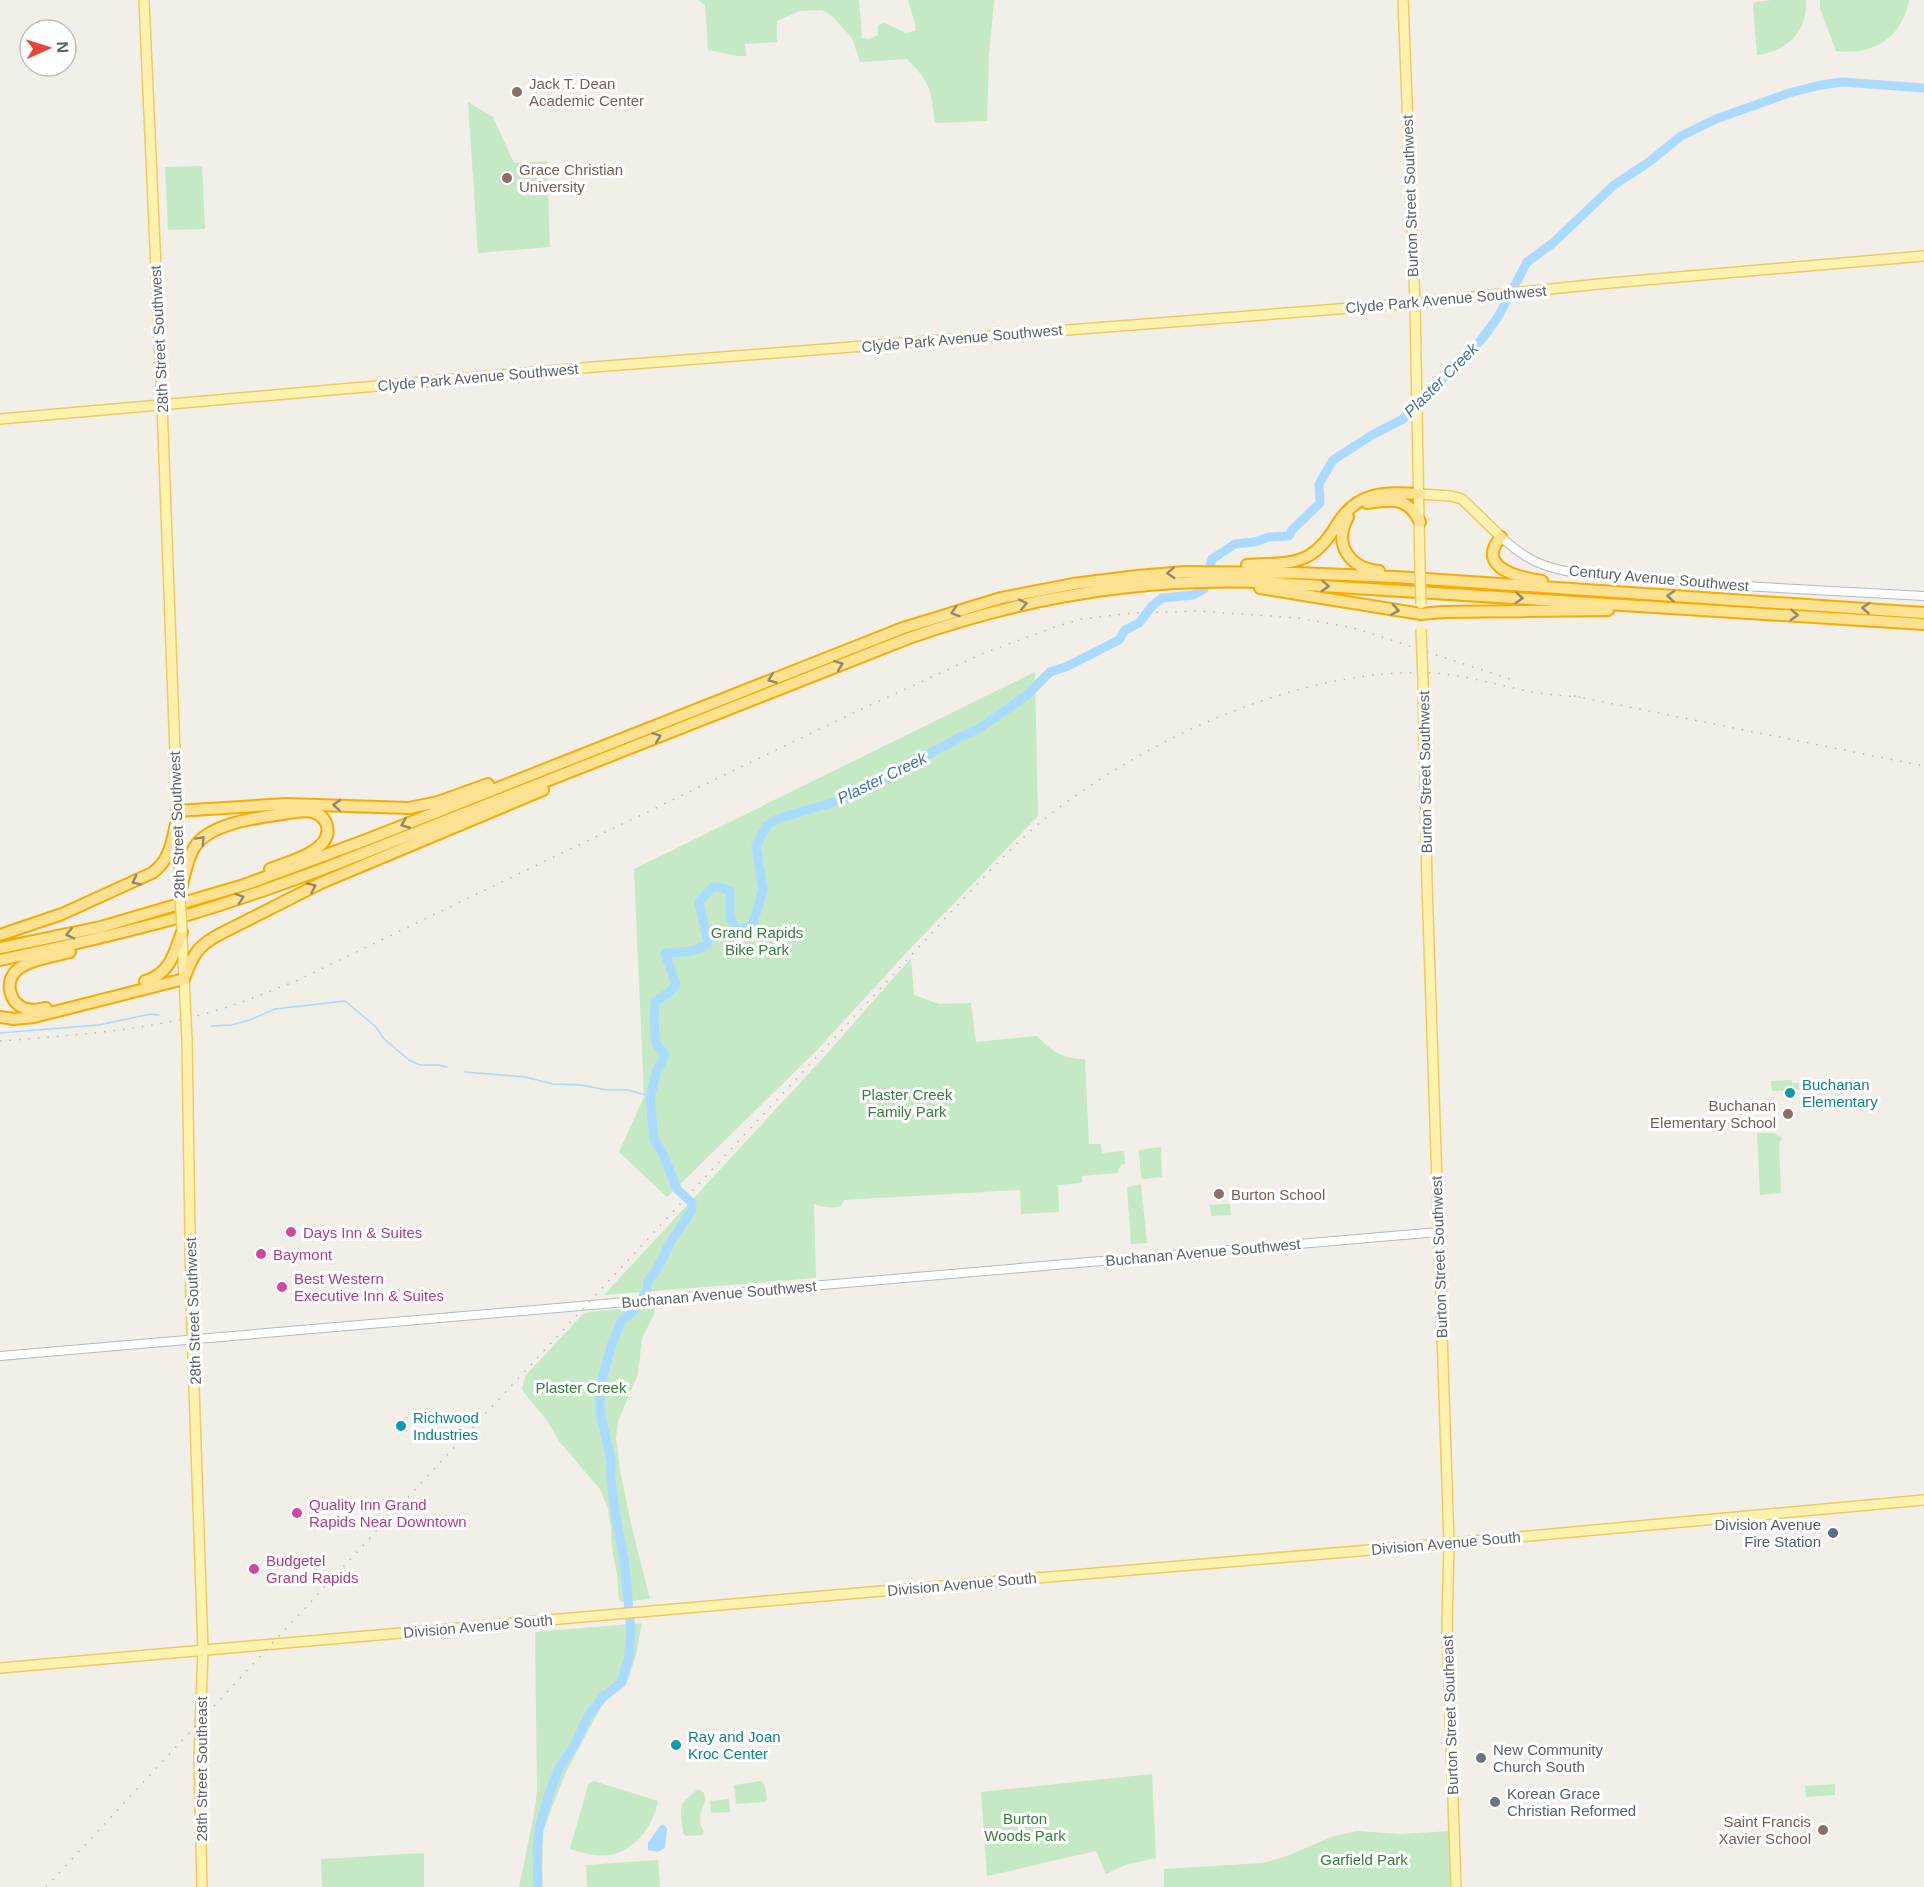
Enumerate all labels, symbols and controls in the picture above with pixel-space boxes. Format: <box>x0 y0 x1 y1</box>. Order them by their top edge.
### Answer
north arrow <box>18 18 78 78</box>
text: N <box>54 41 71 53</box>
place label: Jack T. Dean Academic Center <box>529 75 644 109</box>
marker: Jack T. Dean Academic Center <box>510 85 524 99</box>
street label: Burton Street Southwest <box>1399 114 1421 278</box>
place label: Grace Christian University <box>519 161 623 195</box>
marker: Grace Christian University <box>500 171 514 185</box>
street label: 28th Street Southwest <box>147 264 171 413</box>
street label: Clyde Park Avenue Southwest <box>1345 282 1548 316</box>
street label: Clyde Park Avenue Southwest <box>861 321 1064 355</box>
water label: Plaster Creek <box>1401 339 1482 420</box>
street label: Clyde Park Avenue Southwest <box>377 360 580 394</box>
street label: Century Avenue Southwest <box>1568 562 1751 594</box>
one-way arrow <box>1167 566 1176 579</box>
one-way arrow <box>1320 579 1329 592</box>
one-way arrow <box>1667 590 1676 603</box>
one-way arrow <box>1515 591 1524 604</box>
one-way arrow <box>1018 598 1028 611</box>
one-way arrow <box>1861 602 1870 615</box>
one-way arrow <box>1389 603 1399 616</box>
one-way arrow <box>950 605 961 617</box>
one-way arrow <box>1789 609 1798 622</box>
one-way arrow <box>832 660 843 672</box>
one-way arrow <box>767 672 778 685</box>
street label: Burton Street Southwest <box>1415 690 1435 853</box>
one-way arrow <box>651 732 662 744</box>
water label: Plaster Creek <box>835 749 930 807</box>
street label: 28th Street Southwest <box>166 750 188 899</box>
one-way arrow <box>333 799 342 812</box>
one-way arrow <box>401 817 412 829</box>
one-way arrow <box>194 837 205 847</box>
one-way arrow <box>131 874 142 886</box>
one-way arrow <box>306 883 317 895</box>
one-way arrow <box>234 893 245 905</box>
park label: Grand Rapids Bike Park <box>711 924 803 958</box>
one-way arrow <box>66 926 76 939</box>
place label: Buchanan Elementary <box>1802 1076 1878 1110</box>
park label: Plaster Creek Family Park <box>862 1086 953 1120</box>
marker: Buchanan Elementary <box>1783 1086 1797 1100</box>
place label: Buchanan Elementary School <box>1650 1097 1776 1131</box>
marker: Buchanan Elementary School <box>1781 1107 1795 1121</box>
street label: Burton Street Southwest <box>1428 1175 1450 1339</box>
place label: Burton School <box>1231 1186 1325 1203</box>
marker: Burton School <box>1212 1187 1226 1201</box>
place label: Days Inn & Suites <box>303 1224 422 1241</box>
marker: Days Inn & Suites <box>284 1225 298 1239</box>
street label: Buchanan Avenue Southwest <box>1105 1235 1302 1269</box>
street label: 28th Street Southwest <box>182 1236 204 1385</box>
place label: Baymont <box>273 1246 333 1263</box>
marker: Baymont <box>254 1247 268 1261</box>
place label: Best Western Executive Inn & Suites <box>294 1270 444 1304</box>
street label: Buchanan Avenue Southwest <box>621 1277 818 1311</box>
marker: Best Western Executive Inn & Suites <box>275 1280 289 1294</box>
park label: Plaster Creek <box>536 1379 627 1396</box>
place label: Richwood Industries <box>413 1409 479 1443</box>
marker: Richwood Industries <box>394 1419 408 1433</box>
place label: Quality Inn Grand Rapids Near Downtown <box>309 1496 467 1530</box>
marker: Quality Inn Grand Rapids Near Downtown <box>290 1506 304 1520</box>
place label: Division Avenue Fire Station <box>1715 1516 1821 1550</box>
marker: Division Avenue Fire Station <box>1826 1526 1840 1540</box>
street label: Division Avenue South <box>1371 1528 1521 1558</box>
place label: Budgetel Grand Rapids <box>266 1552 359 1586</box>
marker: Budgetel Grand Rapids <box>247 1562 261 1576</box>
street label: Division Avenue South <box>887 1569 1037 1599</box>
street label: Division Avenue South <box>403 1611 553 1641</box>
street label: Burton Street Southeast <box>1439 1634 1461 1795</box>
street label: 28th Street Southeast <box>193 1696 210 1842</box>
place label: Ray and Joan Kroc Center <box>688 1728 781 1762</box>
marker: Ray and Joan Kroc Center <box>669 1738 683 1752</box>
place label: New Community Church South <box>1493 1741 1604 1775</box>
marker: New Community Church South <box>1474 1751 1488 1765</box>
place label: Korean Grace Christian Reformed <box>1507 1785 1636 1819</box>
marker: Korean Grace Christian Reformed <box>1488 1795 1502 1809</box>
park label: Burton Woods Park <box>984 1810 1066 1844</box>
place label: Saint Francis Xavier School <box>1718 1813 1811 1847</box>
marker: Saint Francis Xavier School <box>1816 1823 1830 1837</box>
park label: Garfield Park <box>1320 1851 1408 1868</box>

